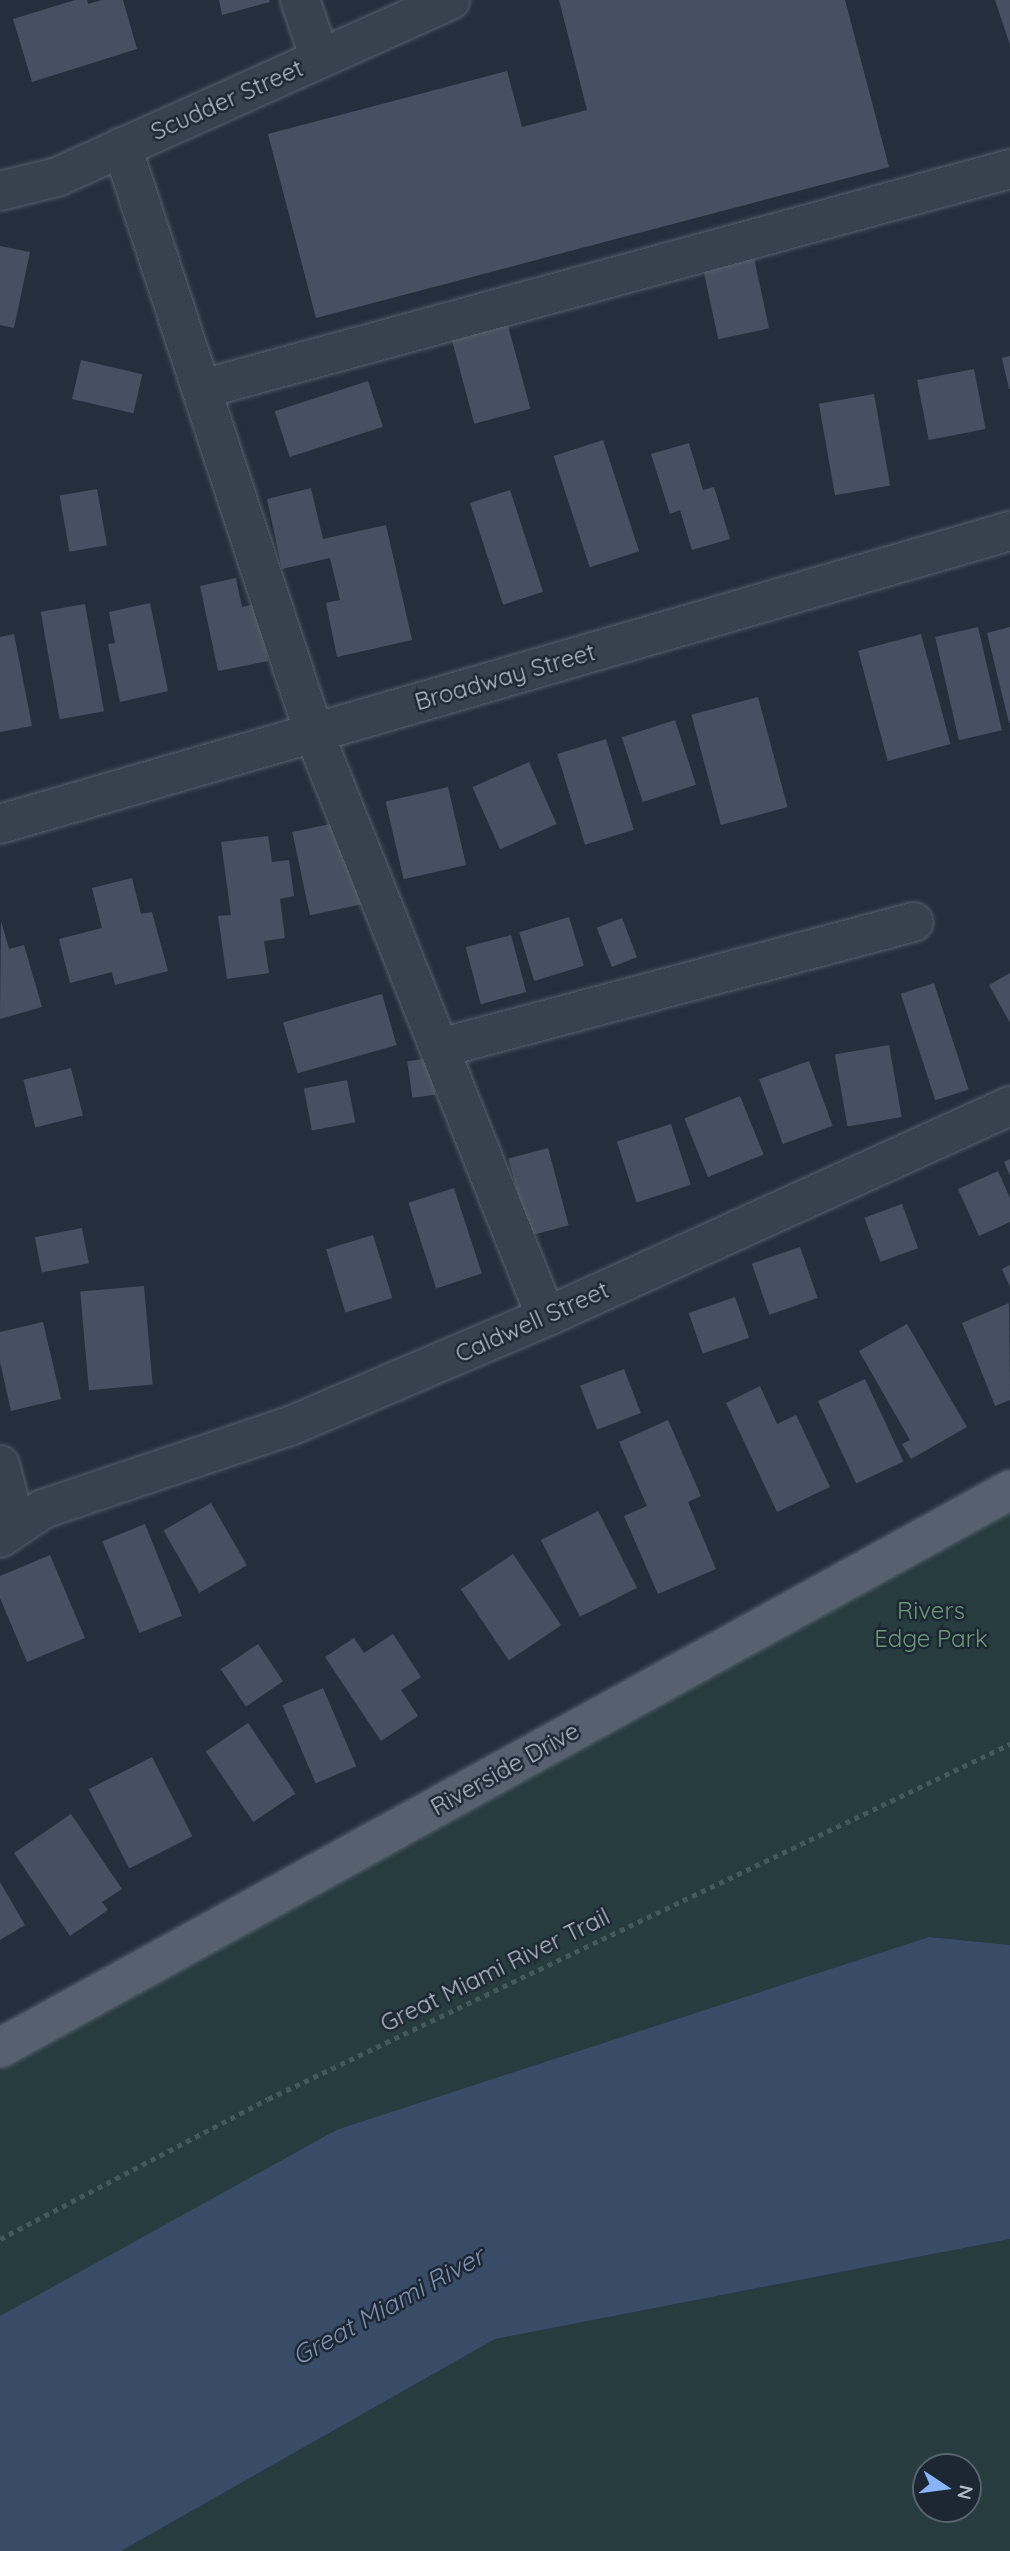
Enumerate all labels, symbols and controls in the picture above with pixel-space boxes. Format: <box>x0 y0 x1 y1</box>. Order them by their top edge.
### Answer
street label: Scudder Street <box>146 54 308 146</box>
street label: Broadway Street <box>411 637 599 717</box>
street label: Caldwell Street <box>451 1275 613 1369</box>
park label: Rivers Edge Park <box>874 1597 988 1653</box>
street label: Riverside Drive <box>426 1716 584 1822</box>
street label: Great Miami River Trail <box>376 1902 614 2038</box>
water label: Great Miami River <box>287 2240 489 2372</box>
north arrow <box>912 2453 982 2523</box>
text: N <box>952 2483 979 2502</box>

